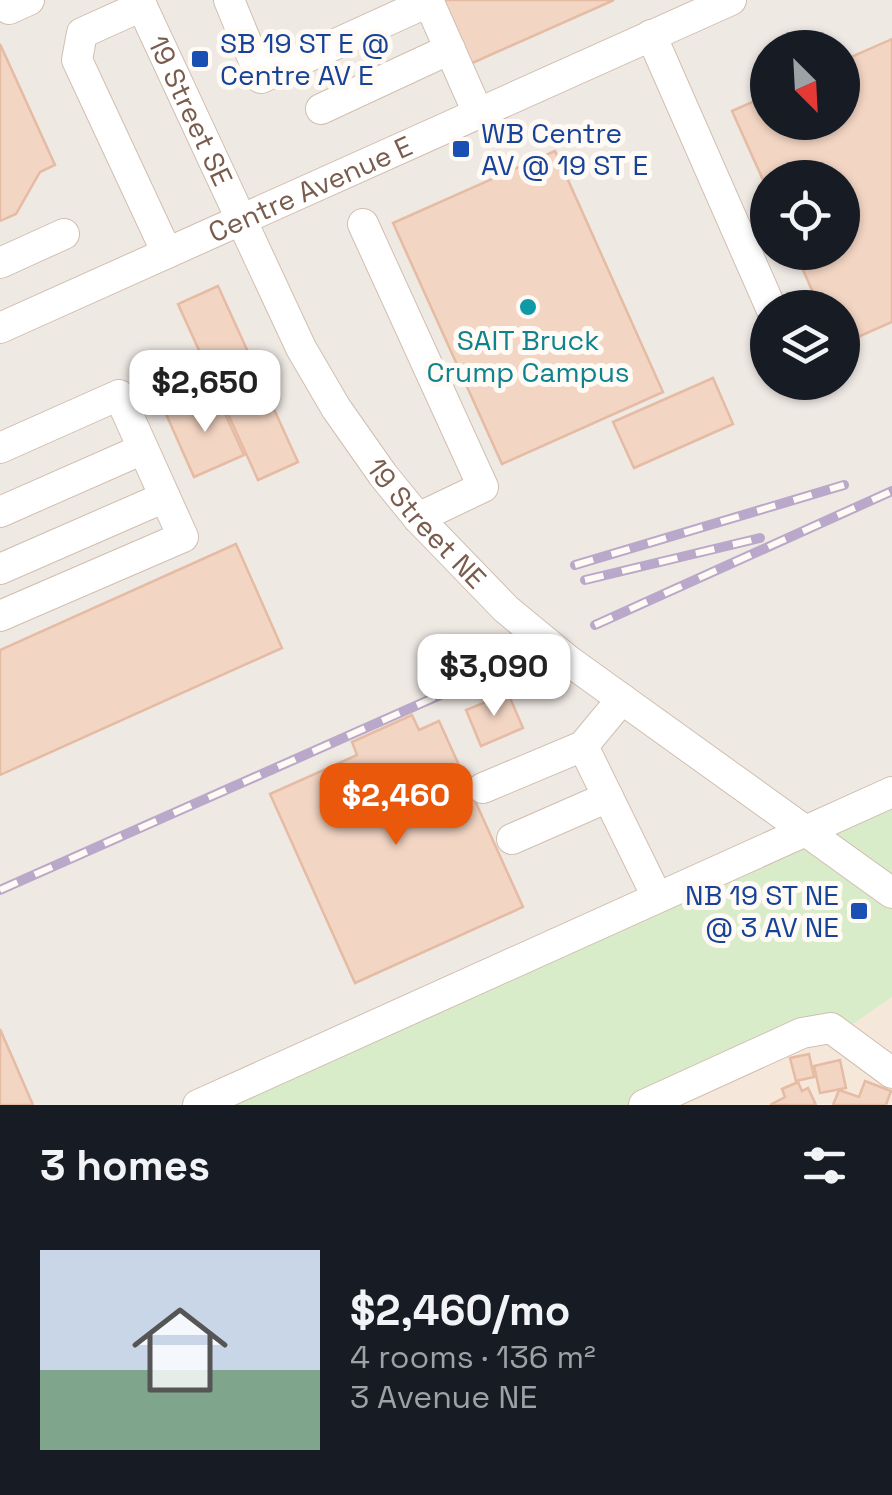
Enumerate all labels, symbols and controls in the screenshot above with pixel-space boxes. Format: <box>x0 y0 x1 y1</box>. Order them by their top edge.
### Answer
place label: SB 19 ST E @ Centre AV E <box>220 25 390 93</box>
street label: 19 Street SE <box>140 30 241 192</box>
north arrow <box>750 30 860 140</box>
map controls <box>750 30 860 400</box>
marker: SB 19 ST E @ Centre AV E <box>189 48 211 70</box>
place label: WB Centre AV @ 19 ST E <box>481 115 648 183</box>
street label: Centre Avenue E <box>203 127 418 250</box>
marker: WB Centre AV @ 19 ST E <box>450 138 472 160</box>
button: locate <box>750 160 860 270</box>
button: layers <box>750 290 860 400</box>
marker: SAIT Bruck Crump Campus <box>517 296 539 318</box>
place label: SAIT Bruck Crump Campus <box>426 322 630 390</box>
pin: $2,650 <box>124 350 286 435</box>
text: $2,650 <box>151 362 259 402</box>
street label: 19 Street NE <box>359 451 494 596</box>
pin: $3,090 <box>413 634 575 719</box>
text: $3,090 <box>439 646 549 686</box>
pin: $2,460 <box>315 763 477 848</box>
text: $2,460 <box>342 775 450 815</box>
place label: NB 19 ST NE @ 3 AV NE <box>685 877 839 945</box>
marker: NB 19 ST NE @ 3 AV NE <box>848 900 870 922</box>
icon: filters <box>797 1138 852 1193</box>
text: 3 homes <box>40 1139 210 1192</box>
text: $2,460/mo <box>350 1284 571 1337</box>
icon: home <box>120 1290 240 1410</box>
text: 4 rooms · 136 m² <box>350 1337 596 1377</box>
text: 3 Avenue NE <box>350 1377 538 1417</box>

